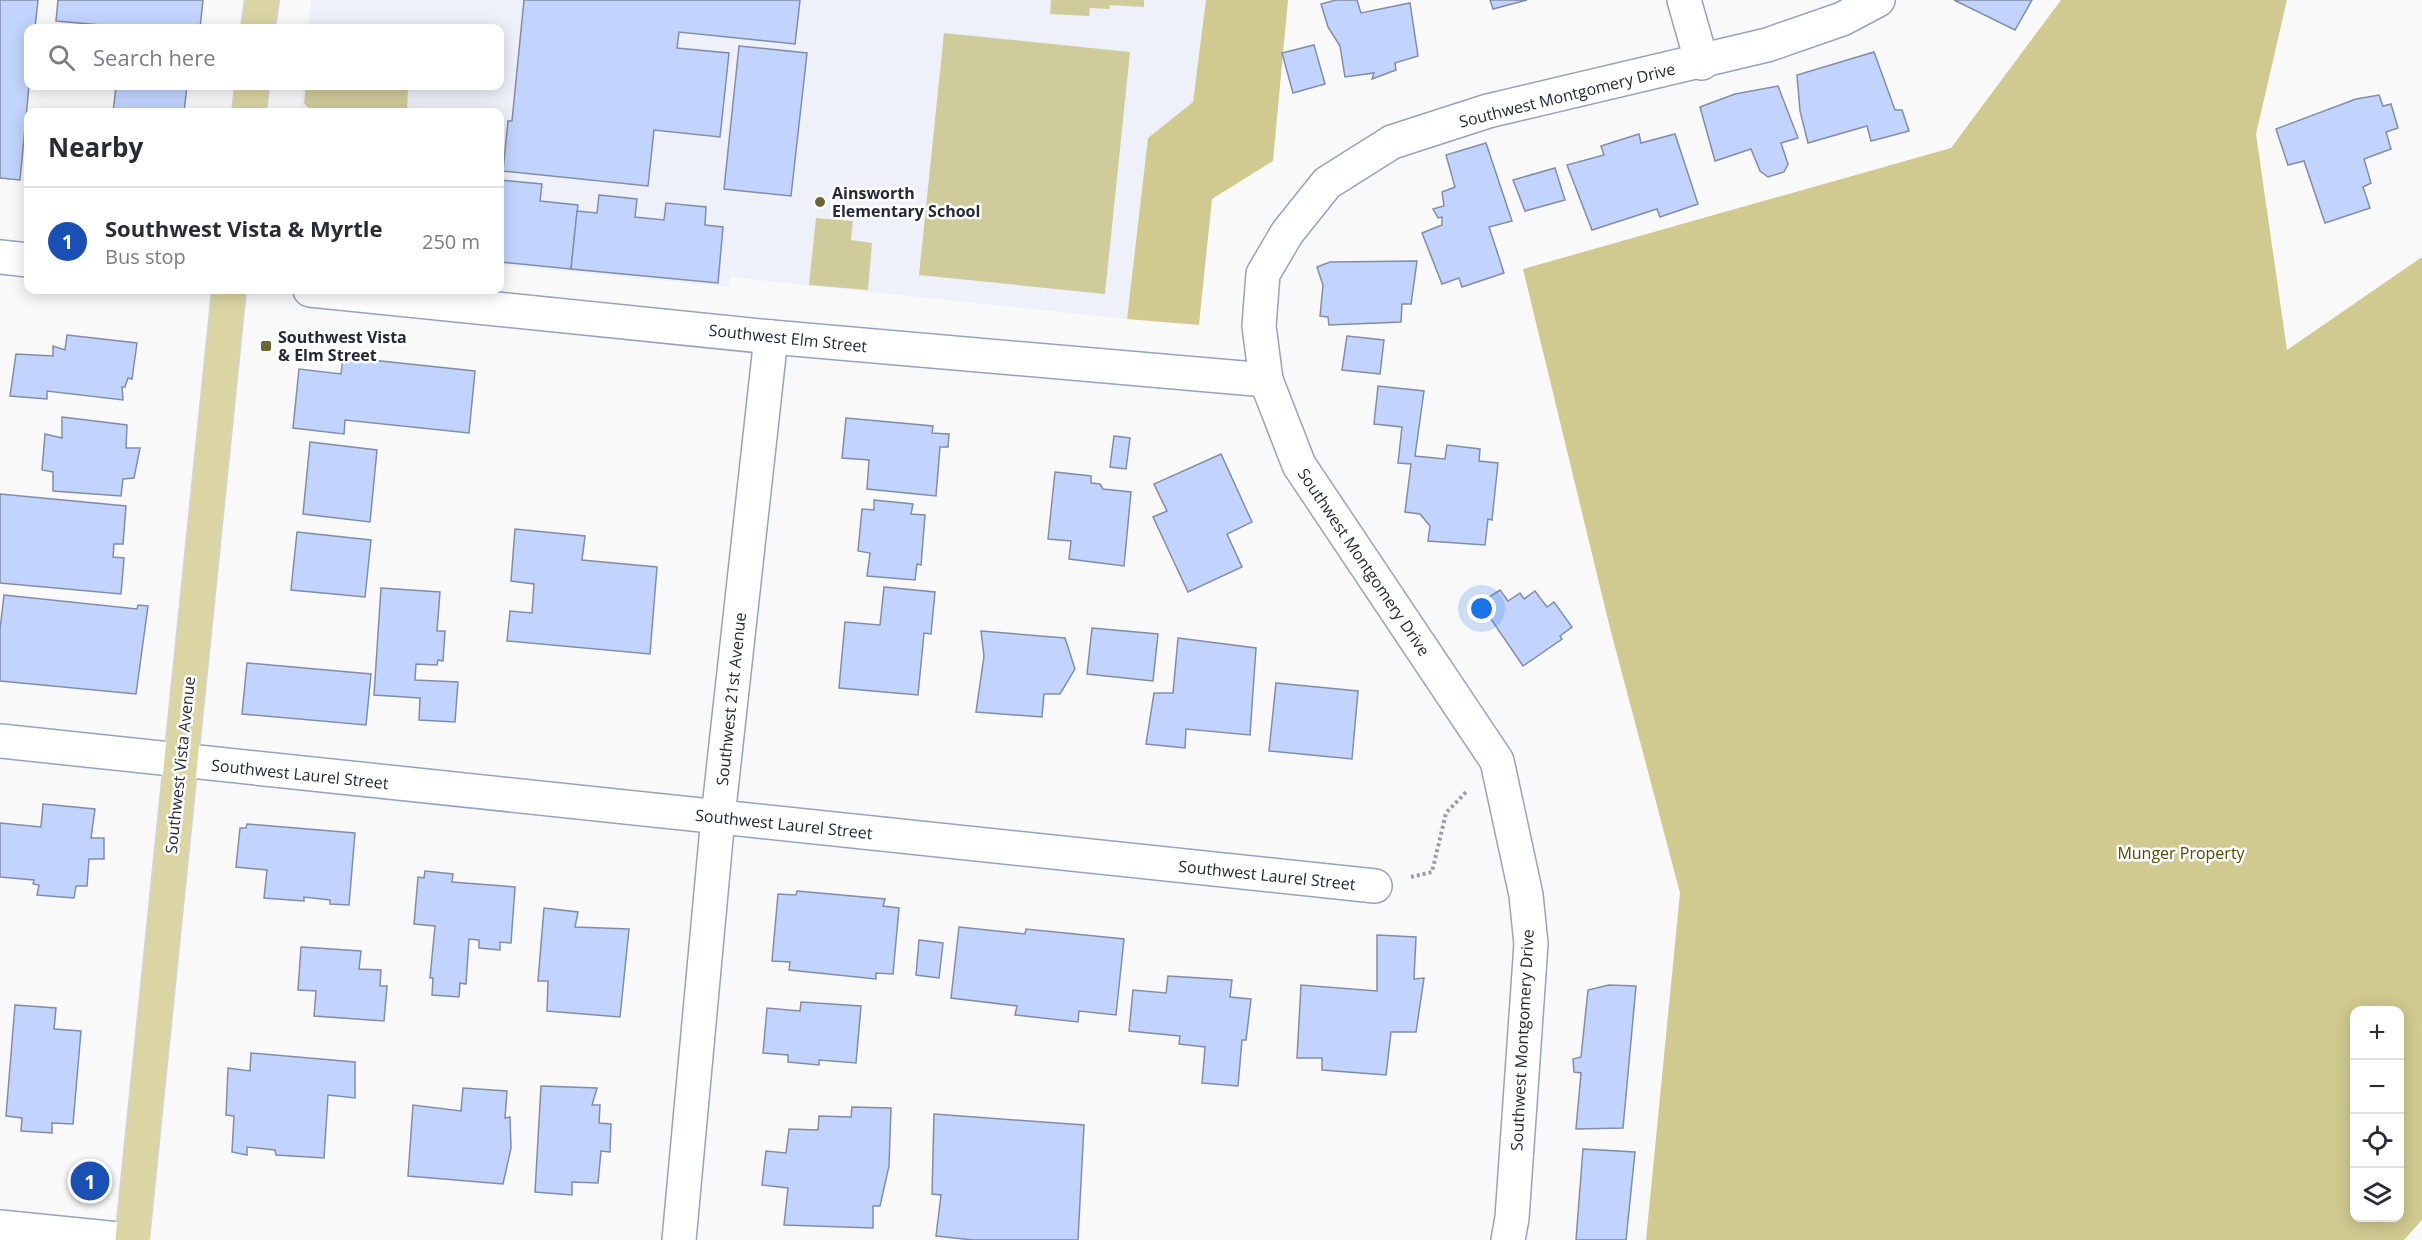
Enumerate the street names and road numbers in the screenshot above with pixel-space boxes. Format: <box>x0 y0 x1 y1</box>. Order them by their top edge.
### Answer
street label: Southwest Montgomery Drive <box>1457 57 1677 133</box>
street label: Southwest Elm Street <box>708 319 869 357</box>
street label: Southwest Montgomery Drive <box>1293 464 1435 660</box>
street label: Southwest 21st Avenue <box>711 611 751 787</box>
street label: Southwest Vista Avenue <box>160 675 200 855</box>
street label: Southwest Laurel Street <box>210 754 390 794</box>
street label: Southwest Laurel Street <box>694 804 874 844</box>
street label: Southwest Laurel Street <box>1177 855 1357 895</box>
street label: Southwest Montgomery Drive <box>1505 929 1539 1151</box>

